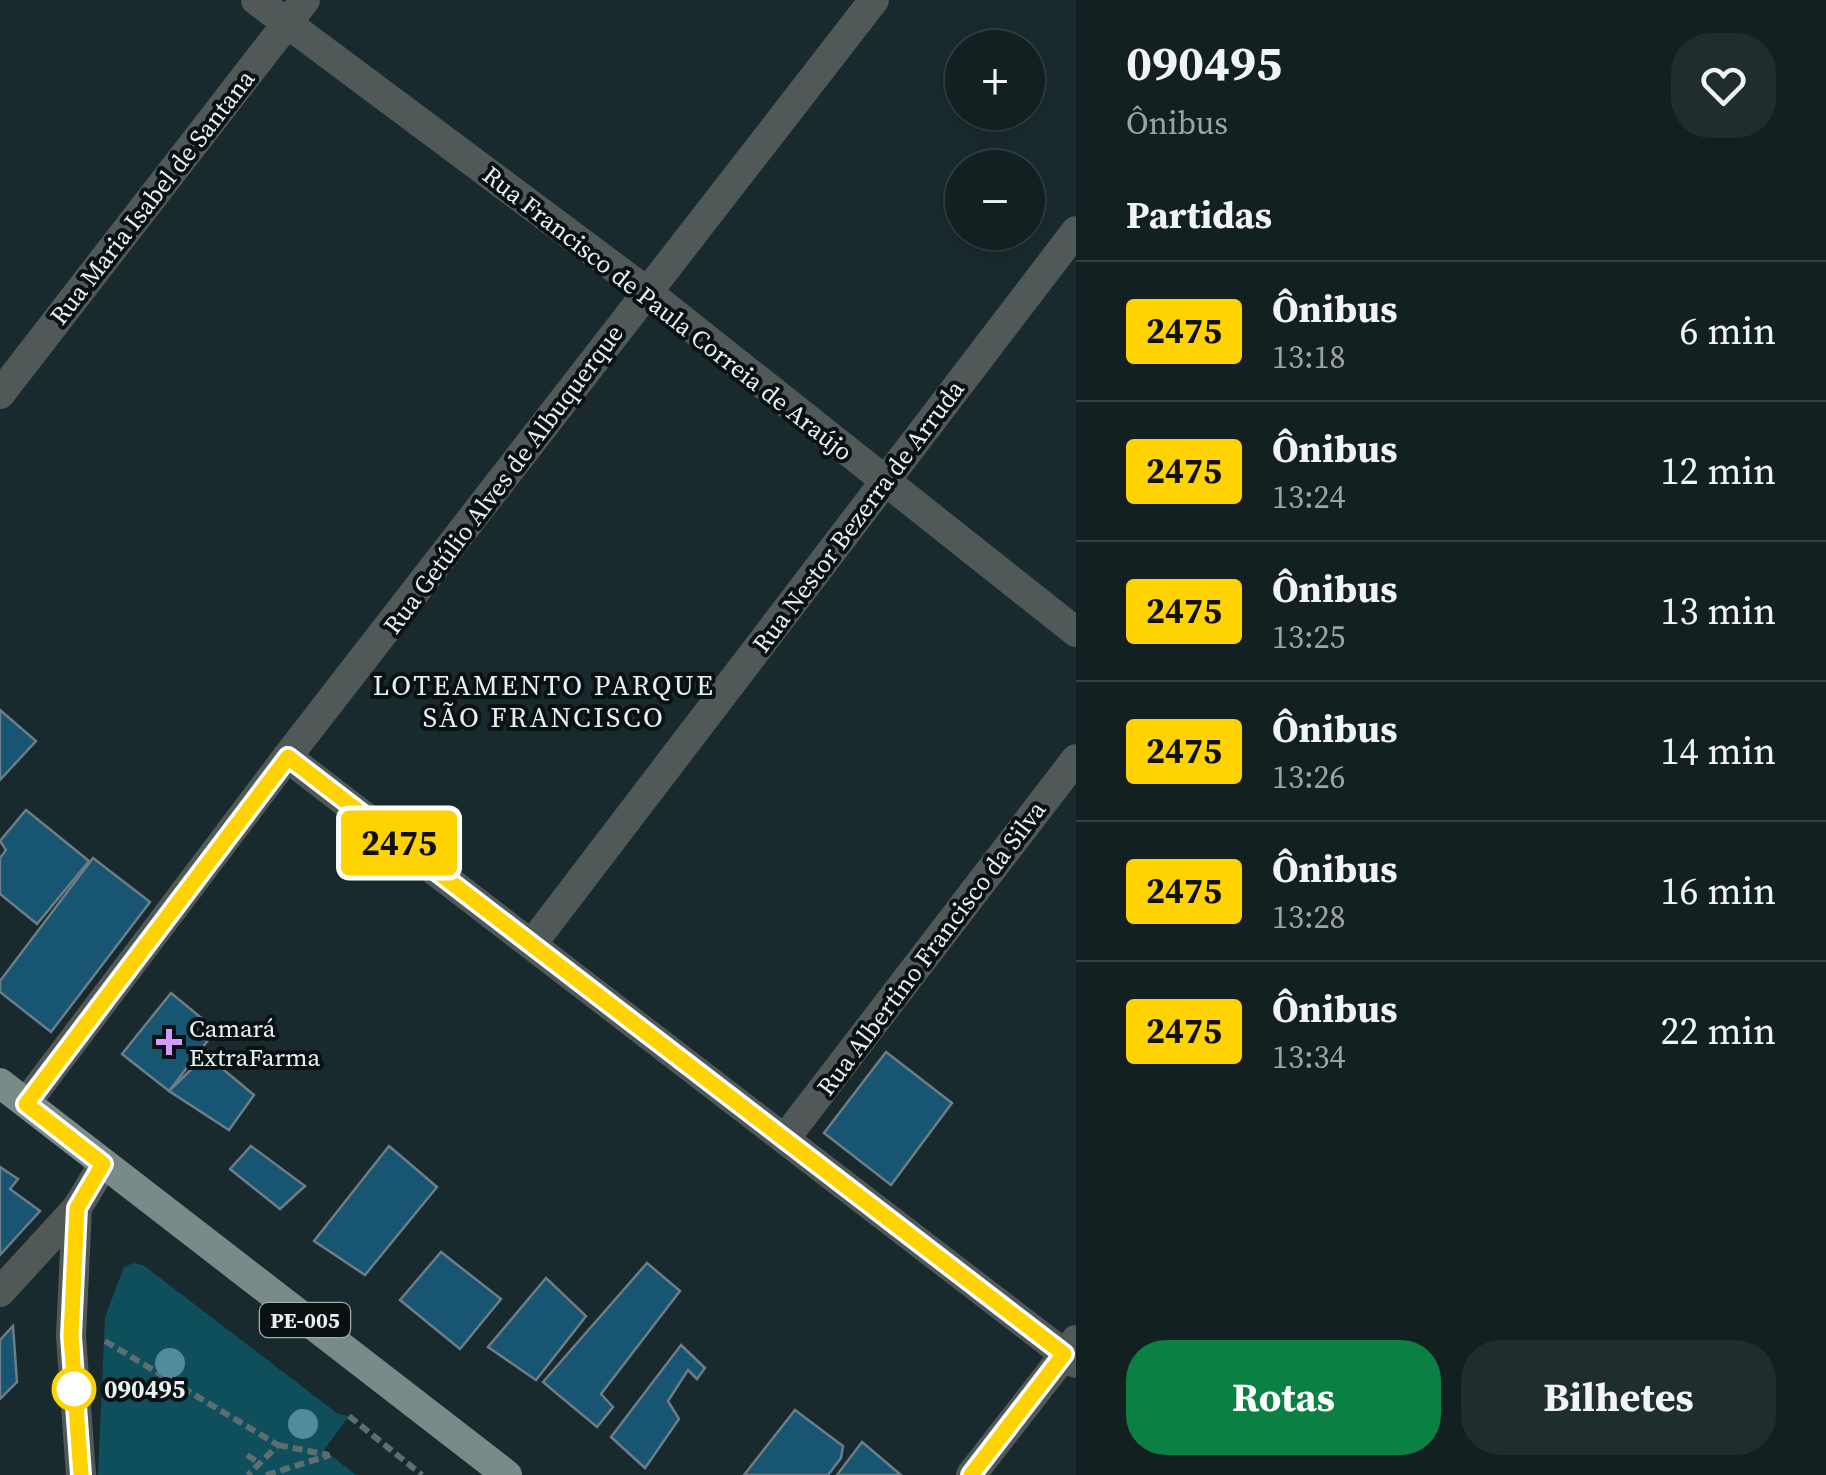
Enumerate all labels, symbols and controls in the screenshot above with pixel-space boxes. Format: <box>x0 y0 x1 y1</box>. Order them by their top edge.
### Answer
map controls <box>945 30 1045 250</box>
button: + <box>945 30 1045 130</box>
text: 090495 <box>1126 30 1282 96</box>
button: heart <box>1671 33 1776 138</box>
street label: Rua Maria Isabel de Santana <box>42 62 262 331</box>
text: Ônibus <box>1126 101 1228 145</box>
button: − <box>945 150 1045 250</box>
street label: Rua Francisco de Paula Correia de Araújo <box>476 158 860 468</box>
text: Partidas <box>1126 189 1272 241</box>
text: Ônibus <box>1272 283 1398 335</box>
text: 6 min <box>1680 305 1776 357</box>
text: 2475 <box>1146 307 1222 355</box>
street label: Rua Getúlio Alves de Albuquerque <box>375 317 631 641</box>
text: 13:18 <box>1272 335 1346 379</box>
street label: Rua Nestor Bezerra de Arruda <box>744 373 972 659</box>
text: Ônibus <box>1272 423 1398 475</box>
text: 12 min <box>1661 445 1776 497</box>
text: 2475 <box>1146 447 1222 495</box>
text: 13:24 <box>1272 475 1346 519</box>
text: Ônibus <box>1272 563 1398 615</box>
text: 13 min <box>1661 585 1776 637</box>
text: 2475 <box>1146 587 1222 635</box>
text: 13:25 <box>1272 615 1346 659</box>
district label: LOTEAMENTO PARQUE SÃO FRANCISCO <box>373 666 715 736</box>
text: Ônibus <box>1272 703 1398 755</box>
text: 14 min <box>1661 725 1776 777</box>
text: 2475 <box>1146 727 1222 775</box>
text: 13:26 <box>1272 755 1346 799</box>
street label: Rua Albertino Francisco da Silva <box>809 793 1053 1102</box>
line badge: 2475 <box>329 810 469 876</box>
text: 2475 <box>361 819 437 867</box>
text: Ônibus <box>1272 843 1398 895</box>
text: 16 min <box>1661 865 1776 917</box>
text: 2475 <box>1146 867 1222 915</box>
text: 13:28 <box>1272 895 1346 939</box>
text: Ônibus <box>1272 983 1398 1035</box>
text: 22 min <box>1661 1005 1776 1057</box>
text: 2475 <box>1146 1007 1222 1055</box>
place label: Camará ExtraFarma <box>189 1011 321 1074</box>
marker: Camará ExtraFarma <box>158 1031 180 1053</box>
text: 13:34 <box>1272 1035 1346 1079</box>
road number: PE-005 <box>260 1303 350 1337</box>
button: Rotas <box>1126 1340 1441 1455</box>
button: Bilhetes <box>1461 1340 1776 1455</box>
marker: 090495 <box>53 1368 95 1410</box>
place label: 090495 <box>104 1372 185 1406</box>

